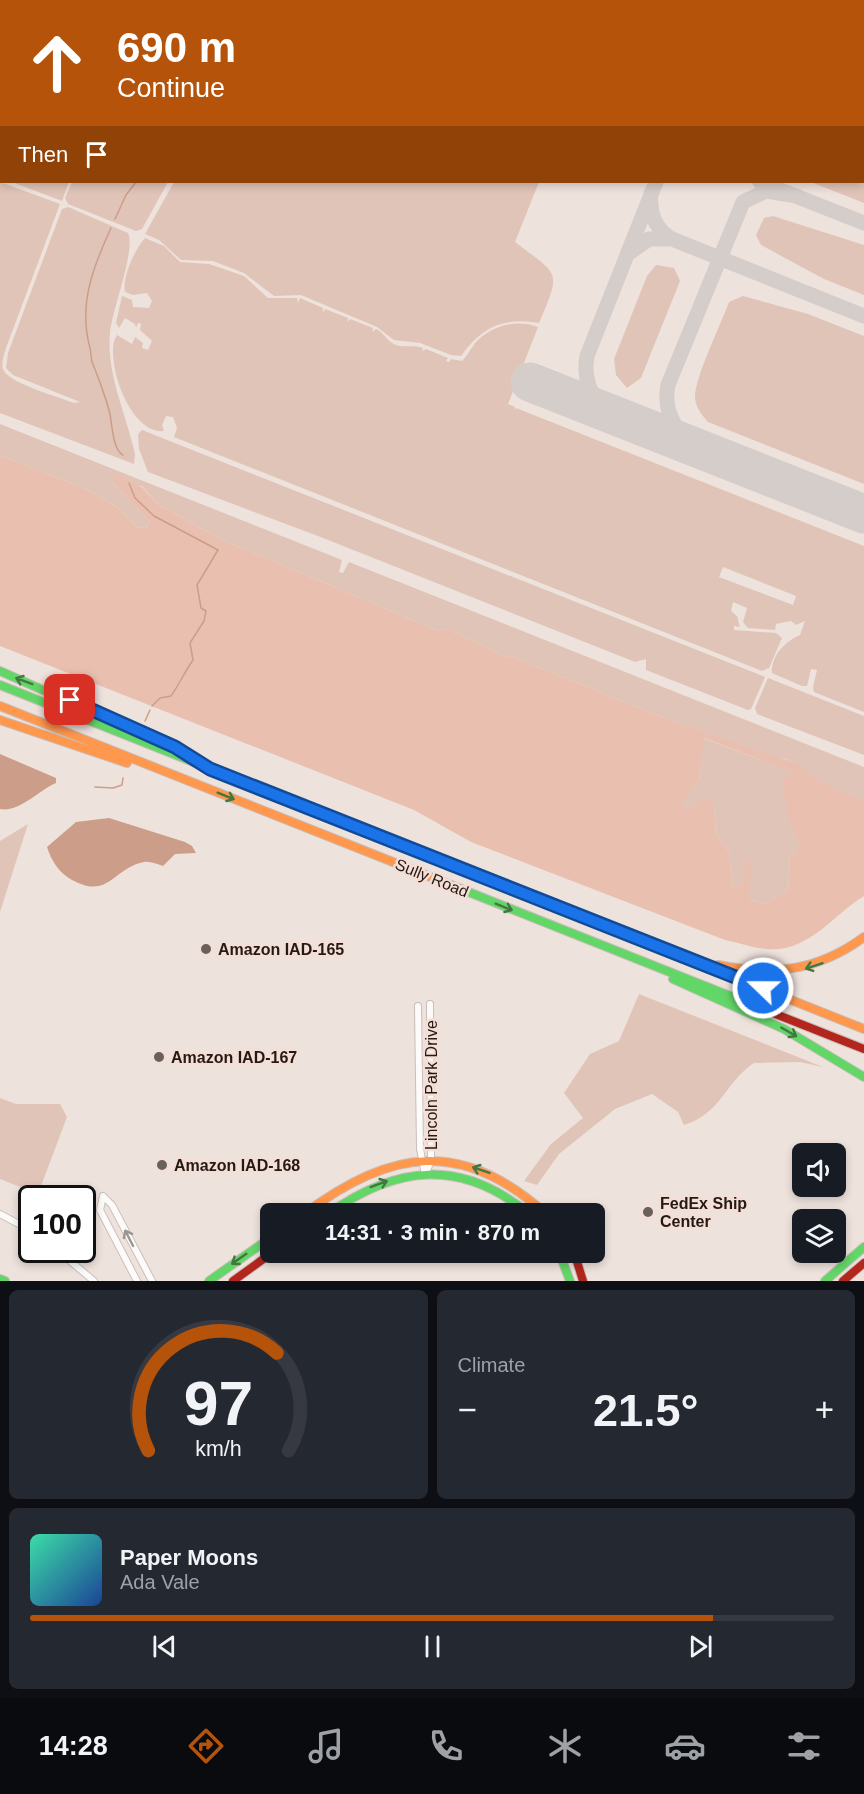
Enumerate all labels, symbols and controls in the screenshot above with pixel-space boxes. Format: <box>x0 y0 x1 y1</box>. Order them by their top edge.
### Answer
icon: ahead <box>18 24 96 102</box>
text: 690 m <box>117 24 236 71</box>
text: Continue <box>117 73 225 103</box>
icon: arrive <box>80 138 113 171</box>
text: Then <box>18 142 68 167</box>
pin <box>44 674 95 725</box>
one-way arrow <box>16 675 34 686</box>
icon: arrive <box>53 683 86 716</box>
one-way arrow <box>216 791 234 802</box>
street label: Sully Road <box>393 856 471 900</box>
one-way arrow <box>495 902 513 913</box>
place label: Amazon IAD-165 <box>218 941 344 958</box>
marker: Amazon IAD-165 <box>199 942 213 956</box>
position arrow <box>731 956 795 1020</box>
one-way arrow <box>805 961 824 972</box>
street label: Lincoln Park Drive <box>423 1020 440 1150</box>
one-way arrow <box>780 1026 797 1038</box>
place label: Amazon IAD-167 <box>171 1049 297 1066</box>
marker: Amazon IAD-167 <box>152 1050 166 1064</box>
map controls <box>792 1143 846 1263</box>
button: sound <box>792 1143 846 1197</box>
place label: Amazon IAD-168 <box>174 1157 300 1174</box>
marker: Amazon IAD-168 <box>155 1158 169 1172</box>
one-way arrow <box>472 1164 491 1175</box>
one-way arrow <box>369 1178 387 1189</box>
speed limit sign: 100 <box>18 1185 96 1263</box>
place label: FedEx Ship Center <box>660 1195 747 1230</box>
marker: FedEx Ship Center <box>641 1205 655 1219</box>
button: layers <box>792 1209 846 1263</box>
text: 14:31 · 3 min · 870 m <box>325 1220 540 1245</box>
one-way arrow <box>123 1229 134 1247</box>
one-way arrow <box>232 1253 248 1265</box>
text: Climate <box>458 1354 525 1376</box>
text: 97 <box>184 1369 253 1438</box>
text: 21.5° <box>593 1385 699 1436</box>
text: − <box>458 1391 477 1428</box>
text: + <box>815 1391 834 1428</box>
text: km/h <box>195 1438 241 1462</box>
text: Paper Moons <box>120 1545 258 1570</box>
text: Ada Vale <box>120 1571 200 1593</box>
icon: previous <box>148 1630 181 1663</box>
icon: pause <box>416 1630 449 1663</box>
icon: next <box>684 1630 717 1663</box>
icon: directions <box>185 1725 227 1767</box>
icon: music <box>305 1725 347 1767</box>
icon: phone <box>425 1725 467 1767</box>
icon: climate <box>544 1725 586 1767</box>
icon: car <box>664 1725 706 1767</box>
icon: filters <box>783 1725 825 1767</box>
text: 14:28 <box>39 1731 108 1761</box>

